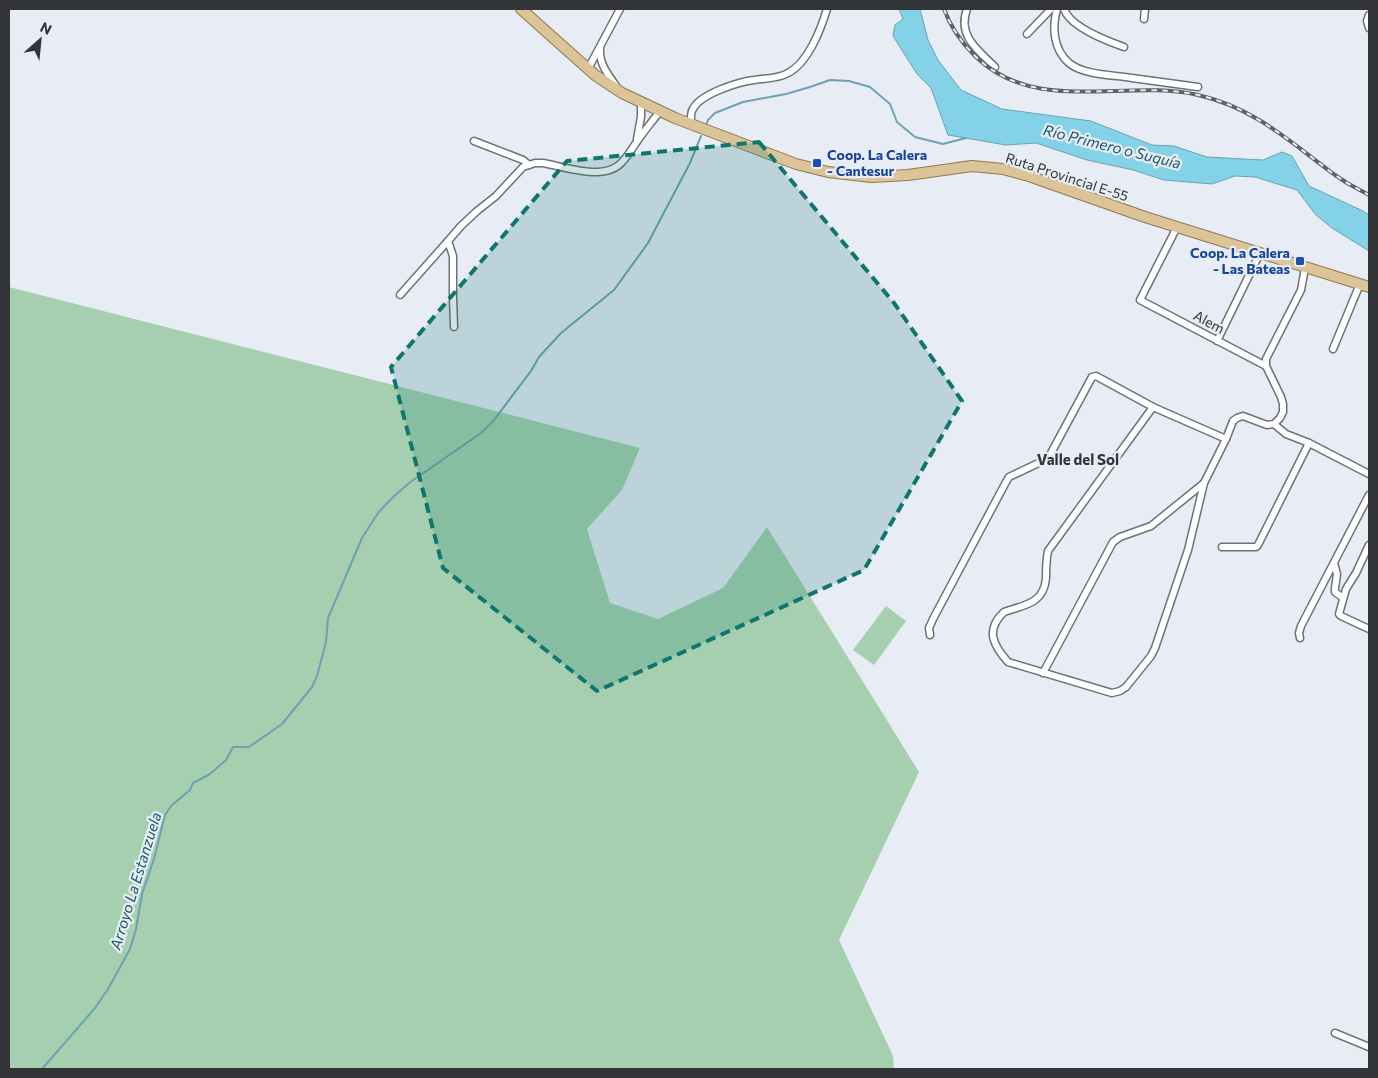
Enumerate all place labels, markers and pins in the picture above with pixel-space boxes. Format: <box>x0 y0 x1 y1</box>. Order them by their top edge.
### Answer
place label: Coop. La Calera - Cantesur <box>827 146 927 179</box>
marker: Coop. La Calera - Cantesur <box>811 157 823 169</box>
place label: Coop. La Calera - Las Bateas <box>1190 244 1290 277</box>
marker: Coop. La Calera - Las Bateas <box>1294 255 1306 267</box>

